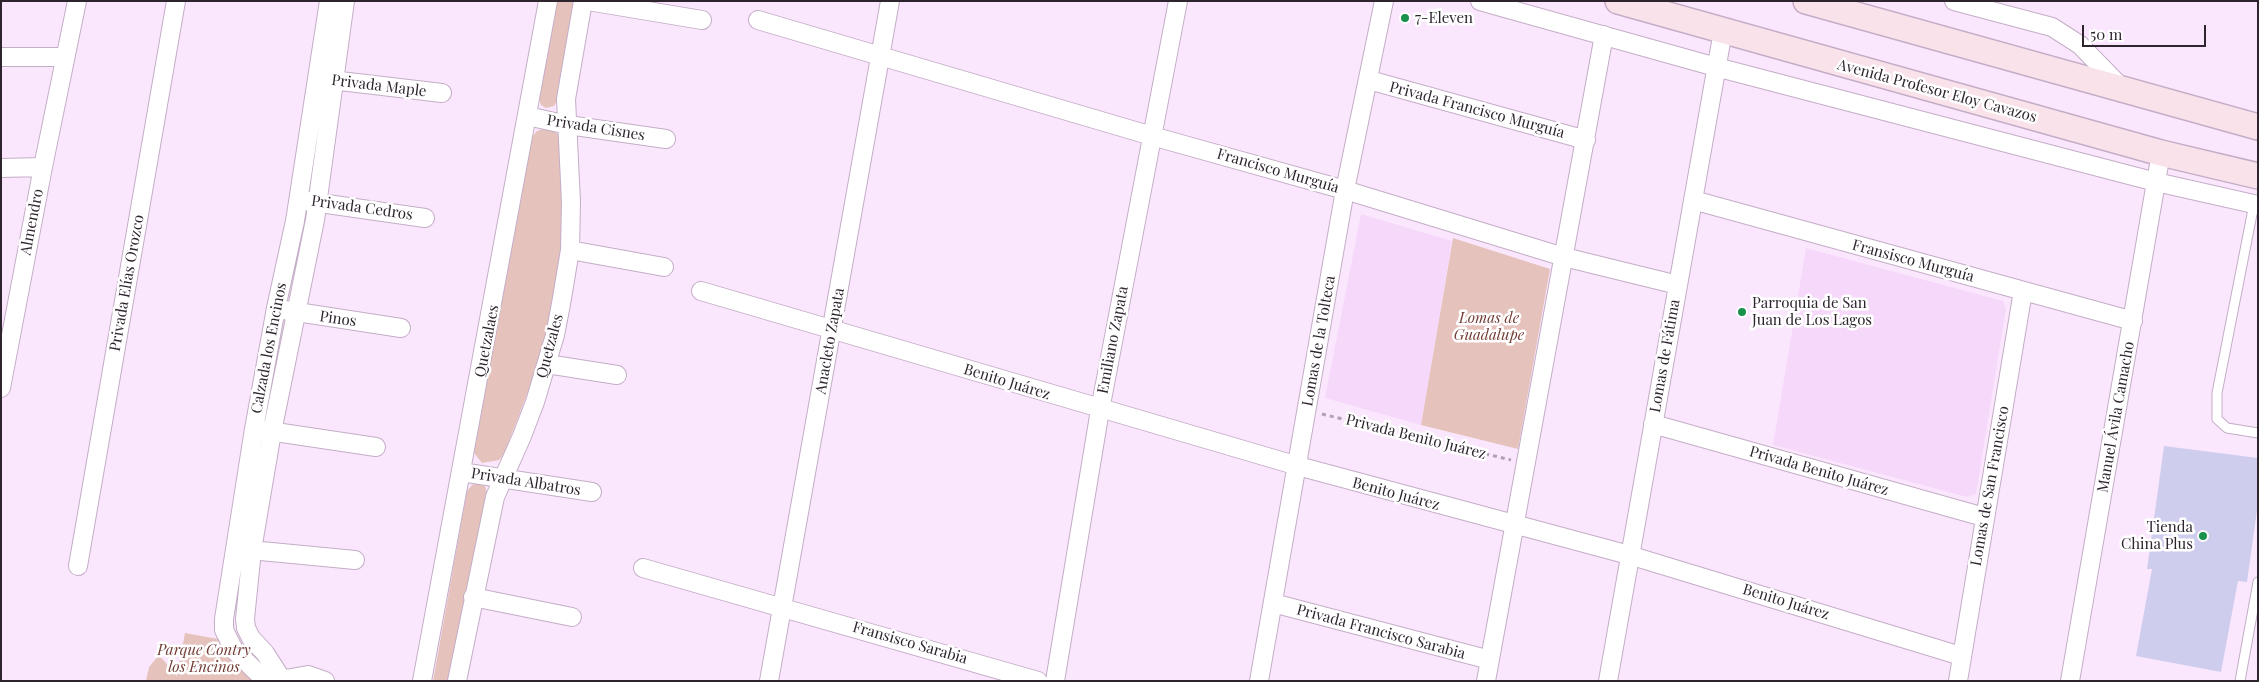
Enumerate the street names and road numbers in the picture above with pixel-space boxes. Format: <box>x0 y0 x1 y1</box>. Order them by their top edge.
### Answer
street label: Avenida Profesor Eloy Cavazos <box>1835 56 2039 126</box>
street label: Privada Maple <box>331 71 427 101</box>
street label: Privada Francisco Murguía <box>1387 78 1567 142</box>
street label: Privada Cisnes <box>546 111 646 145</box>
street label: Francisco Murguía <box>1215 145 1341 197</box>
street label: Almendro <box>17 187 47 257</box>
street label: Privada Cedros <box>310 192 414 224</box>
street label: Privada Elías Orozco <box>106 213 148 353</box>
street label: Fransisco Murguía <box>1850 236 1976 286</box>
street label: Lomas de la Tolteca <box>1299 274 1339 408</box>
street label: Calzada los Encinos <box>247 281 291 415</box>
street label: Emiliano Zapata <box>1094 285 1132 395</box>
street label: Anacleto Zapata <box>812 287 848 395</box>
street label: Lomas de Fátima <box>1646 298 1684 414</box>
street label: Quetzalaes <box>471 303 503 379</box>
street label: Pinos <box>318 308 358 330</box>
street label: Quetzales <box>533 312 567 380</box>
street label: Manuel Ávila Camacho <box>2094 340 2138 494</box>
street label: Benito Juárez <box>962 360 1052 404</box>
street label: Lomas de San Francisco <box>1967 405 2013 567</box>
street label: Privada Benito Juárez <box>1344 411 1488 463</box>
street label: Privada Benito Juárez <box>1747 443 1891 499</box>
street label: Privada Albatros <box>470 464 582 500</box>
street label: Benito Juárez <box>1350 474 1442 514</box>
street label: Benito Juárez <box>1741 580 1831 624</box>
street label: Privada Francisco Sarabia <box>1295 601 1467 663</box>
street label: Fransisco Sarabia <box>850 618 970 668</box>

